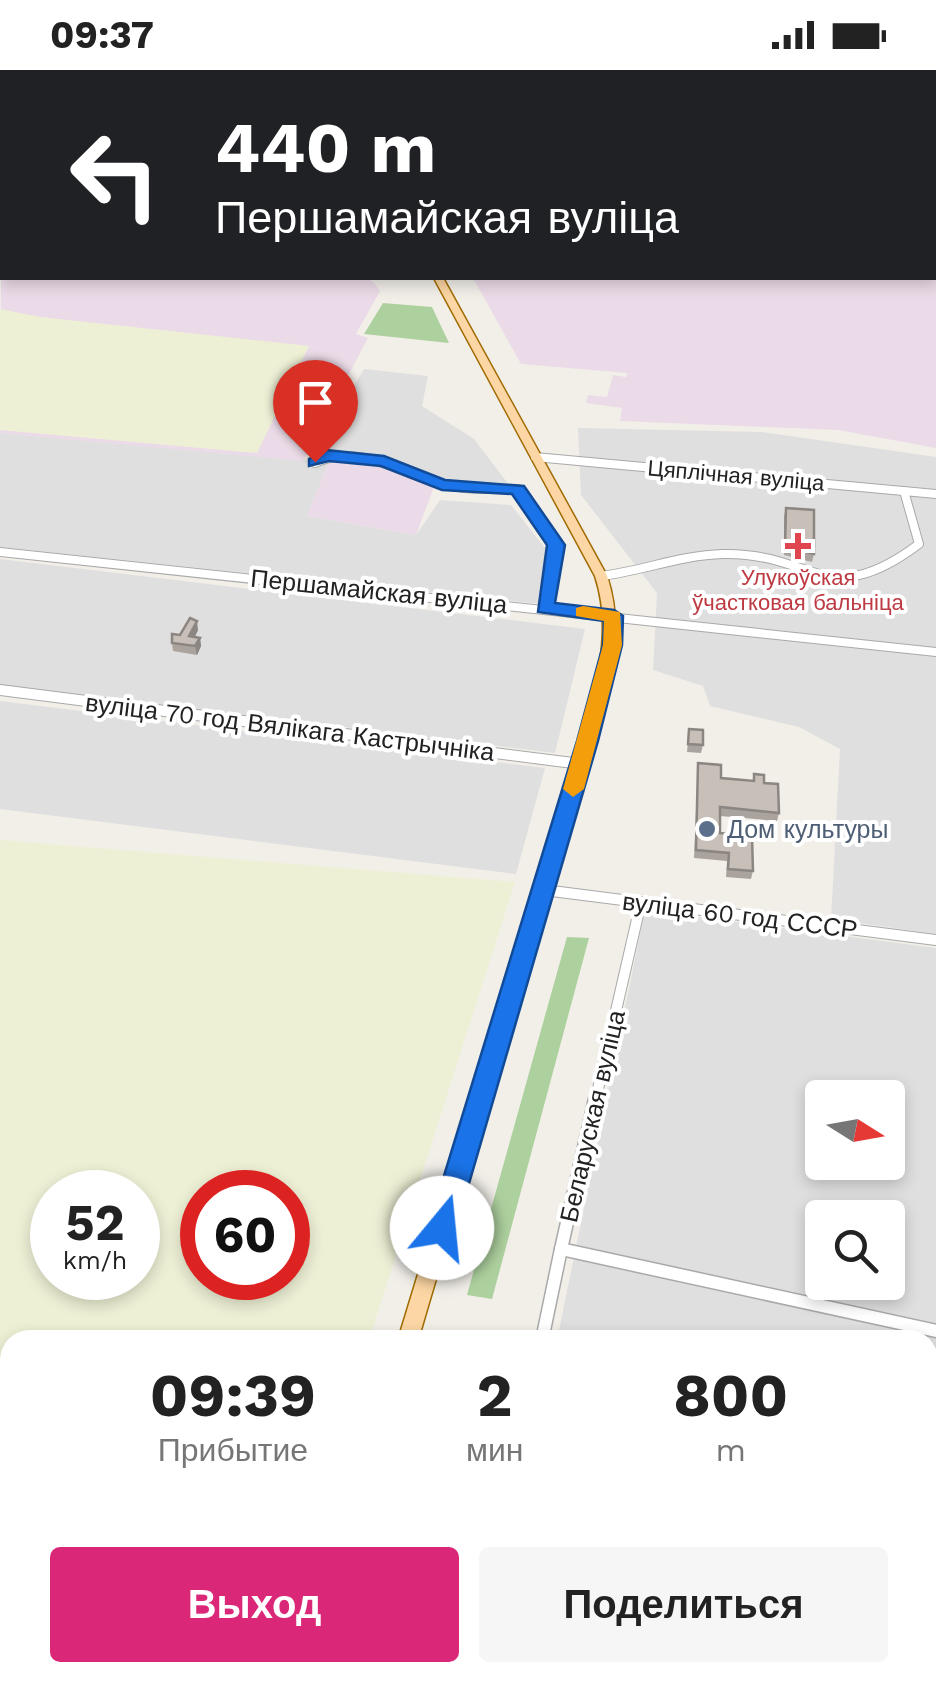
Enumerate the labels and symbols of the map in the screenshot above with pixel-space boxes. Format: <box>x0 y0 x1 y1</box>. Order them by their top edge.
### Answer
pin <box>273 360 358 463</box>
street label: Цяплічная вуліца <box>647 455 826 496</box>
marker: Улукоўская ўчастковая бальніца <box>785 533 811 559</box>
street label: Першамайская вуліца <box>249 564 509 619</box>
place label: Улукоўская ўчастковая бальніца <box>692 565 904 615</box>
street label: вуліца 70 год Вялікага Кастрычніка <box>84 688 496 767</box>
place label: Дом культуры <box>727 815 888 844</box>
marker: Дом культуры <box>696 818 718 840</box>
street label: вуліца 60 год СССР <box>621 887 859 944</box>
street label: Беларуская вуліца <box>554 1007 631 1225</box>
north arrow <box>805 1080 905 1180</box>
speed limit sign: 60 <box>180 1170 310 1300</box>
position arrow <box>390 1176 494 1280</box>

